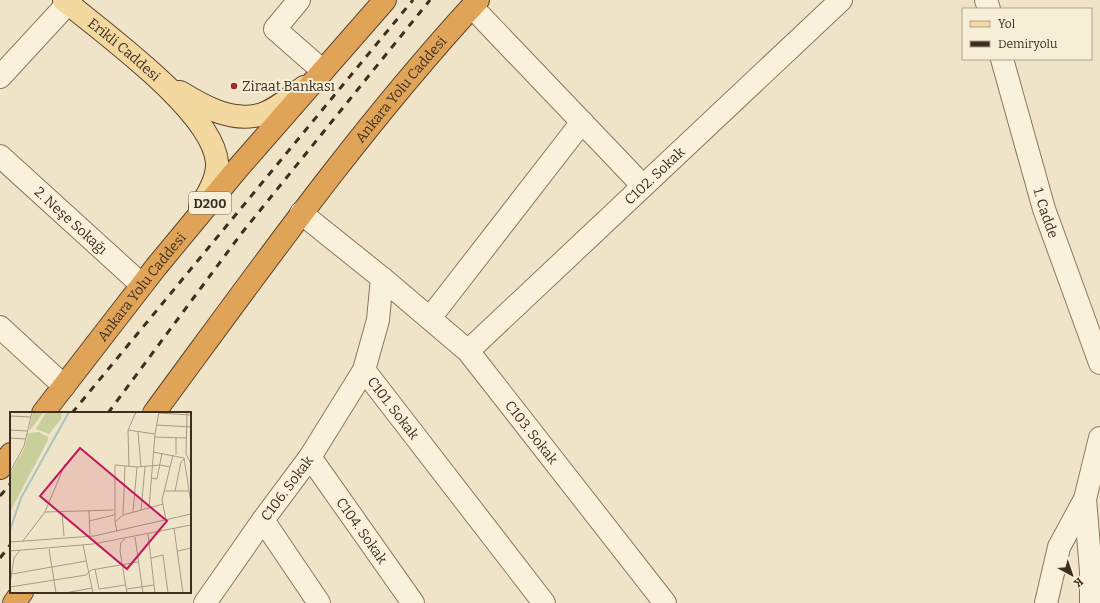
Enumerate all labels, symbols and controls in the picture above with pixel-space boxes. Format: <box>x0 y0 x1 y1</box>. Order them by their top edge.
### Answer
legend <box>962 8 1092 60</box>
street label: Erikli Caddesi <box>84 15 164 85</box>
text: Yol <box>998 17 1016 31</box>
street label: Ankara Yolu Caddesi <box>352 33 450 146</box>
text: Demiryolu <box>998 37 1058 51</box>
place label: Ziraat Bankası <box>242 78 335 95</box>
marker: Ziraat Bankası <box>229 81 239 91</box>
street label: C102. Sokak <box>621 144 688 208</box>
street label: 2. Neşe Sokağı <box>31 183 111 258</box>
street label: 1. Cadde <box>1029 186 1062 241</box>
road number: D200 <box>189 192 231 214</box>
street label: Ankara Yolu Caddesi <box>94 230 190 345</box>
street label: C101. Sokak <box>363 374 422 443</box>
street label: C103. Sokak <box>501 397 561 468</box>
inset map <box>10 412 191 593</box>
street label: C106. Sokak <box>257 452 317 524</box>
street label: C104. Sokak <box>332 494 391 567</box>
north arrow <box>1052 555 1092 595</box>
text: K <box>1071 575 1085 590</box>

